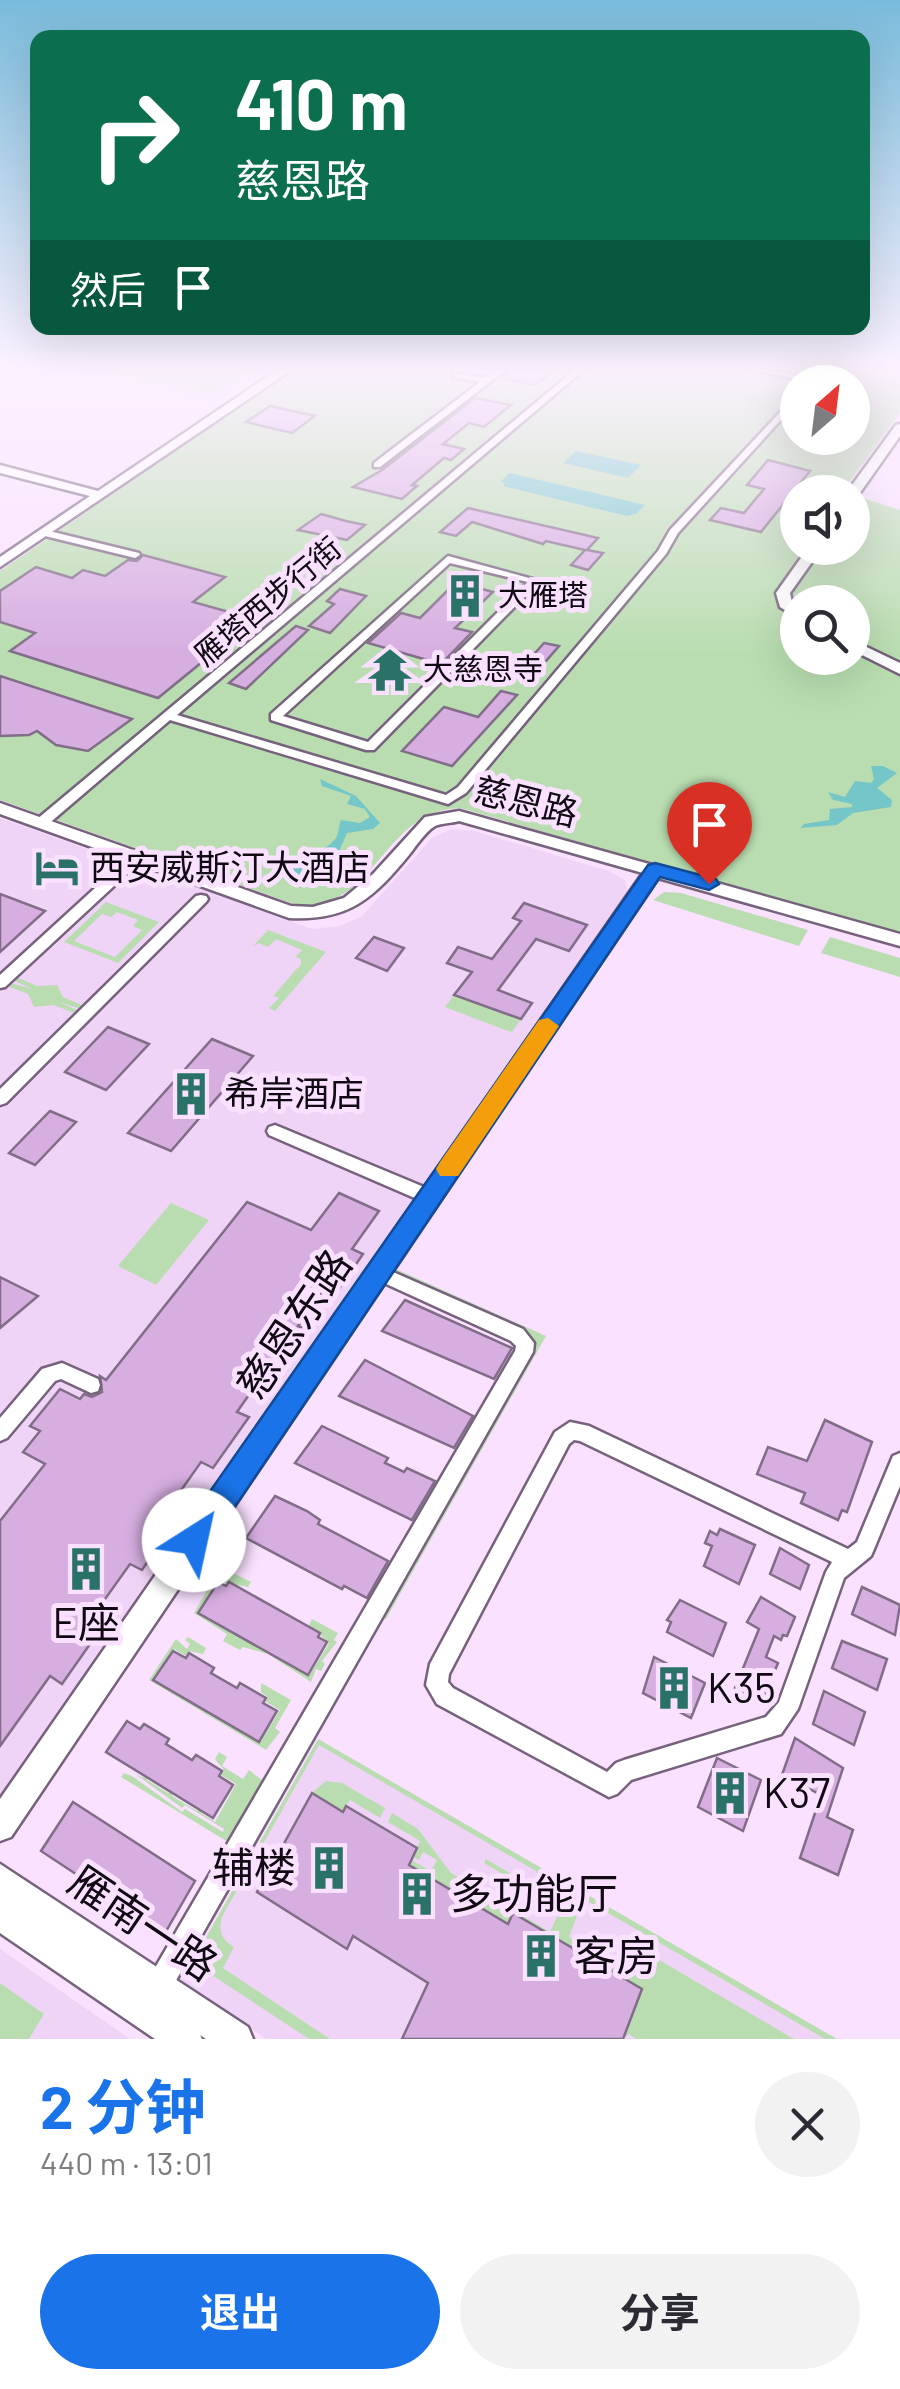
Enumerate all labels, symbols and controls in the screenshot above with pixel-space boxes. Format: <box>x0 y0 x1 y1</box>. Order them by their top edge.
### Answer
text: 410 m <box>235 60 408 144</box>
icon: right <box>70 70 200 200</box>
text: 慈恩路 <box>235 152 370 206</box>
icon: arrive <box>166 260 221 315</box>
text: 然后 <box>70 266 146 312</box>
north arrow <box>780 365 870 455</box>
map controls <box>780 365 870 675</box>
button: sound <box>780 475 870 565</box>
street label: 雁塔西步行街 <box>186 529 347 672</box>
building icon: 大雁塔 <box>441 572 489 620</box>
place label: 大雁塔 <box>498 576 588 612</box>
button: search <box>780 585 870 675</box>
temple icon: 大慈恩寺 <box>366 646 414 694</box>
place label: 大慈恩寺 <box>423 650 543 686</box>
street label: 慈恩路 <box>470 767 583 833</box>
pin <box>667 782 752 885</box>
icon: arrive <box>682 797 737 852</box>
hotel icon: 西安威斯汀大酒店 <box>33 844 81 892</box>
place label: 西安威斯汀大酒店 <box>90 845 370 887</box>
building icon: 希岸酒店 <box>167 1070 215 1118</box>
place label: 希岸酒店 <box>224 1071 364 1113</box>
street label: 慈恩东路 <box>225 1239 360 1407</box>
position arrow <box>142 1488 246 1592</box>
building icon: E座 <box>62 1545 110 1593</box>
place label: E座 <box>52 1596 120 1646</box>
place label: K35 <box>707 1661 776 1711</box>
building icon: K35 <box>650 1664 698 1712</box>
place label: K37 <box>763 1766 830 1816</box>
building icon: K37 <box>706 1769 754 1817</box>
place label: 辅楼 <box>212 1841 296 1891</box>
building icon: 辅楼 <box>305 1844 353 1892</box>
street label: 雁南一路 <box>60 1854 228 1989</box>
place label: 多功能厅 <box>450 1867 618 1917</box>
building icon: 多功能厅 <box>393 1870 441 1918</box>
place label: 客房 <box>574 1929 658 1979</box>
building icon: 客房 <box>517 1932 565 1980</box>
text: 2 分钟 <box>40 2069 206 2141</box>
button: close <box>755 2072 860 2177</box>
text: 440 m · 13:01 <box>40 2143 213 2181</box>
button: 退出 <box>40 2254 440 2369</box>
button: 分享 <box>460 2254 860 2369</box>

